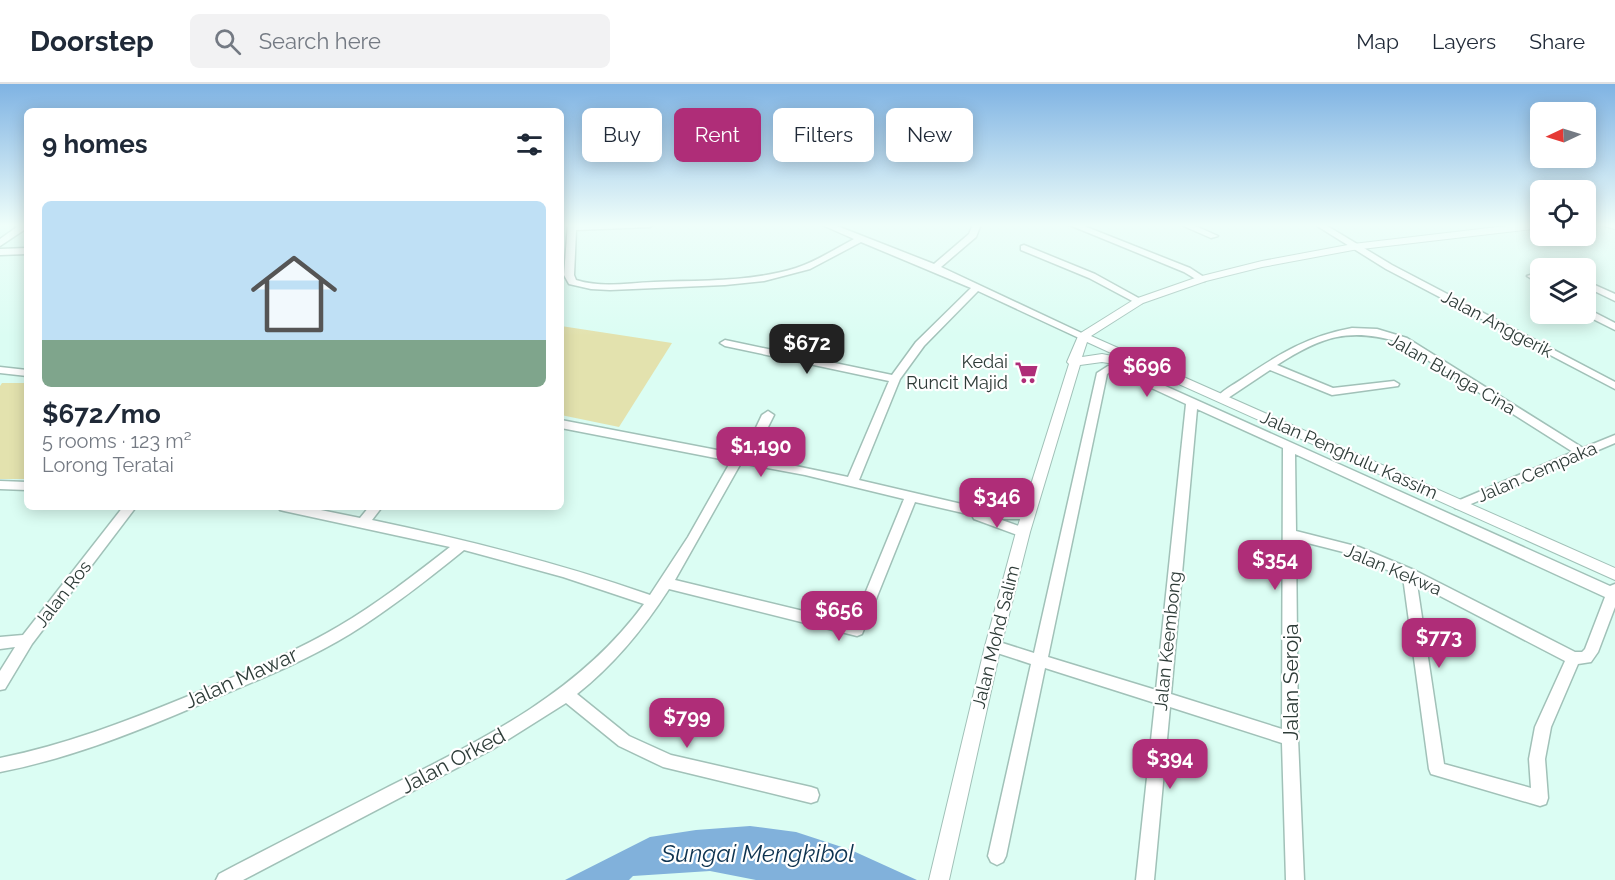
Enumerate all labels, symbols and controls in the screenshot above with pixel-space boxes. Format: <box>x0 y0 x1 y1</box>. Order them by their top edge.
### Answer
search box <box>190 14 610 68</box>
text: Doorstep <box>30 25 154 58</box>
icon: search <box>211 25 244 58</box>
text: Search here <box>259 28 381 54</box>
text: Map <box>1356 29 1399 54</box>
text: Layers <box>1432 29 1496 54</box>
text: Share <box>1529 29 1585 54</box>
north arrow <box>1530 102 1596 168</box>
map controls <box>1530 102 1596 324</box>
chip: Buy <box>582 108 662 162</box>
chip: Rent <box>674 108 761 162</box>
chip: Filters <box>773 108 874 162</box>
chip: New <box>886 108 973 162</box>
icon: filters <box>513 128 546 161</box>
text: 9 homes <box>42 129 148 159</box>
button: locate <box>1530 180 1596 246</box>
icon: home <box>240 240 348 348</box>
button: layers <box>1530 258 1596 324</box>
street label: Jalan Anggerik <box>1438 285 1557 362</box>
pin: $672 <box>771 324 843 375</box>
street label: Jalan Bunga Cina <box>1385 329 1520 419</box>
text: $672 <box>783 331 831 355</box>
pin: $696 <box>1111 347 1183 398</box>
place label: Kedai Runcit Majid <box>906 351 1008 393</box>
text: $696 <box>1123 354 1171 378</box>
supermarket icon: Kedai Runcit Majid <box>1013 359 1039 385</box>
text: $672/mo <box>42 399 161 429</box>
street label: Jalan Penghulu Kassim <box>1257 406 1441 503</box>
pin: $1,190 <box>712 427 810 478</box>
text: 5 rooms · 123 m² <box>42 429 191 453</box>
text: $1,190 <box>730 434 792 458</box>
street label: Jalan Cempaka <box>1474 437 1600 506</box>
text: Lorong Teratai <box>42 453 174 477</box>
pin: $346 <box>961 478 1033 529</box>
text: $346 <box>973 485 1021 509</box>
pin: $354 <box>1239 540 1311 591</box>
street label: Jalan Kekwa <box>1341 540 1445 599</box>
text: $354 <box>1252 547 1298 571</box>
street label: Jalan Ros <box>30 556 95 631</box>
street label: Jalan Mohd Salim <box>968 563 1023 711</box>
street label: Jalan Keembong <box>1150 570 1185 712</box>
pin: $656 <box>803 591 875 642</box>
text: $656 <box>815 598 863 622</box>
pin: $773 <box>1403 618 1475 669</box>
street label: Jalan Seroja <box>1278 624 1303 740</box>
text: $773 <box>1416 625 1462 649</box>
street label: Jalan Mawar <box>180 641 302 714</box>
pin: $799 <box>651 698 723 749</box>
text: $799 <box>663 705 711 729</box>
street label: Jalan Orked <box>396 722 509 799</box>
pin: $394 <box>1134 739 1206 790</box>
text: $394 <box>1147 746 1193 770</box>
water label: Sungai Mengkibol <box>660 839 855 868</box>

